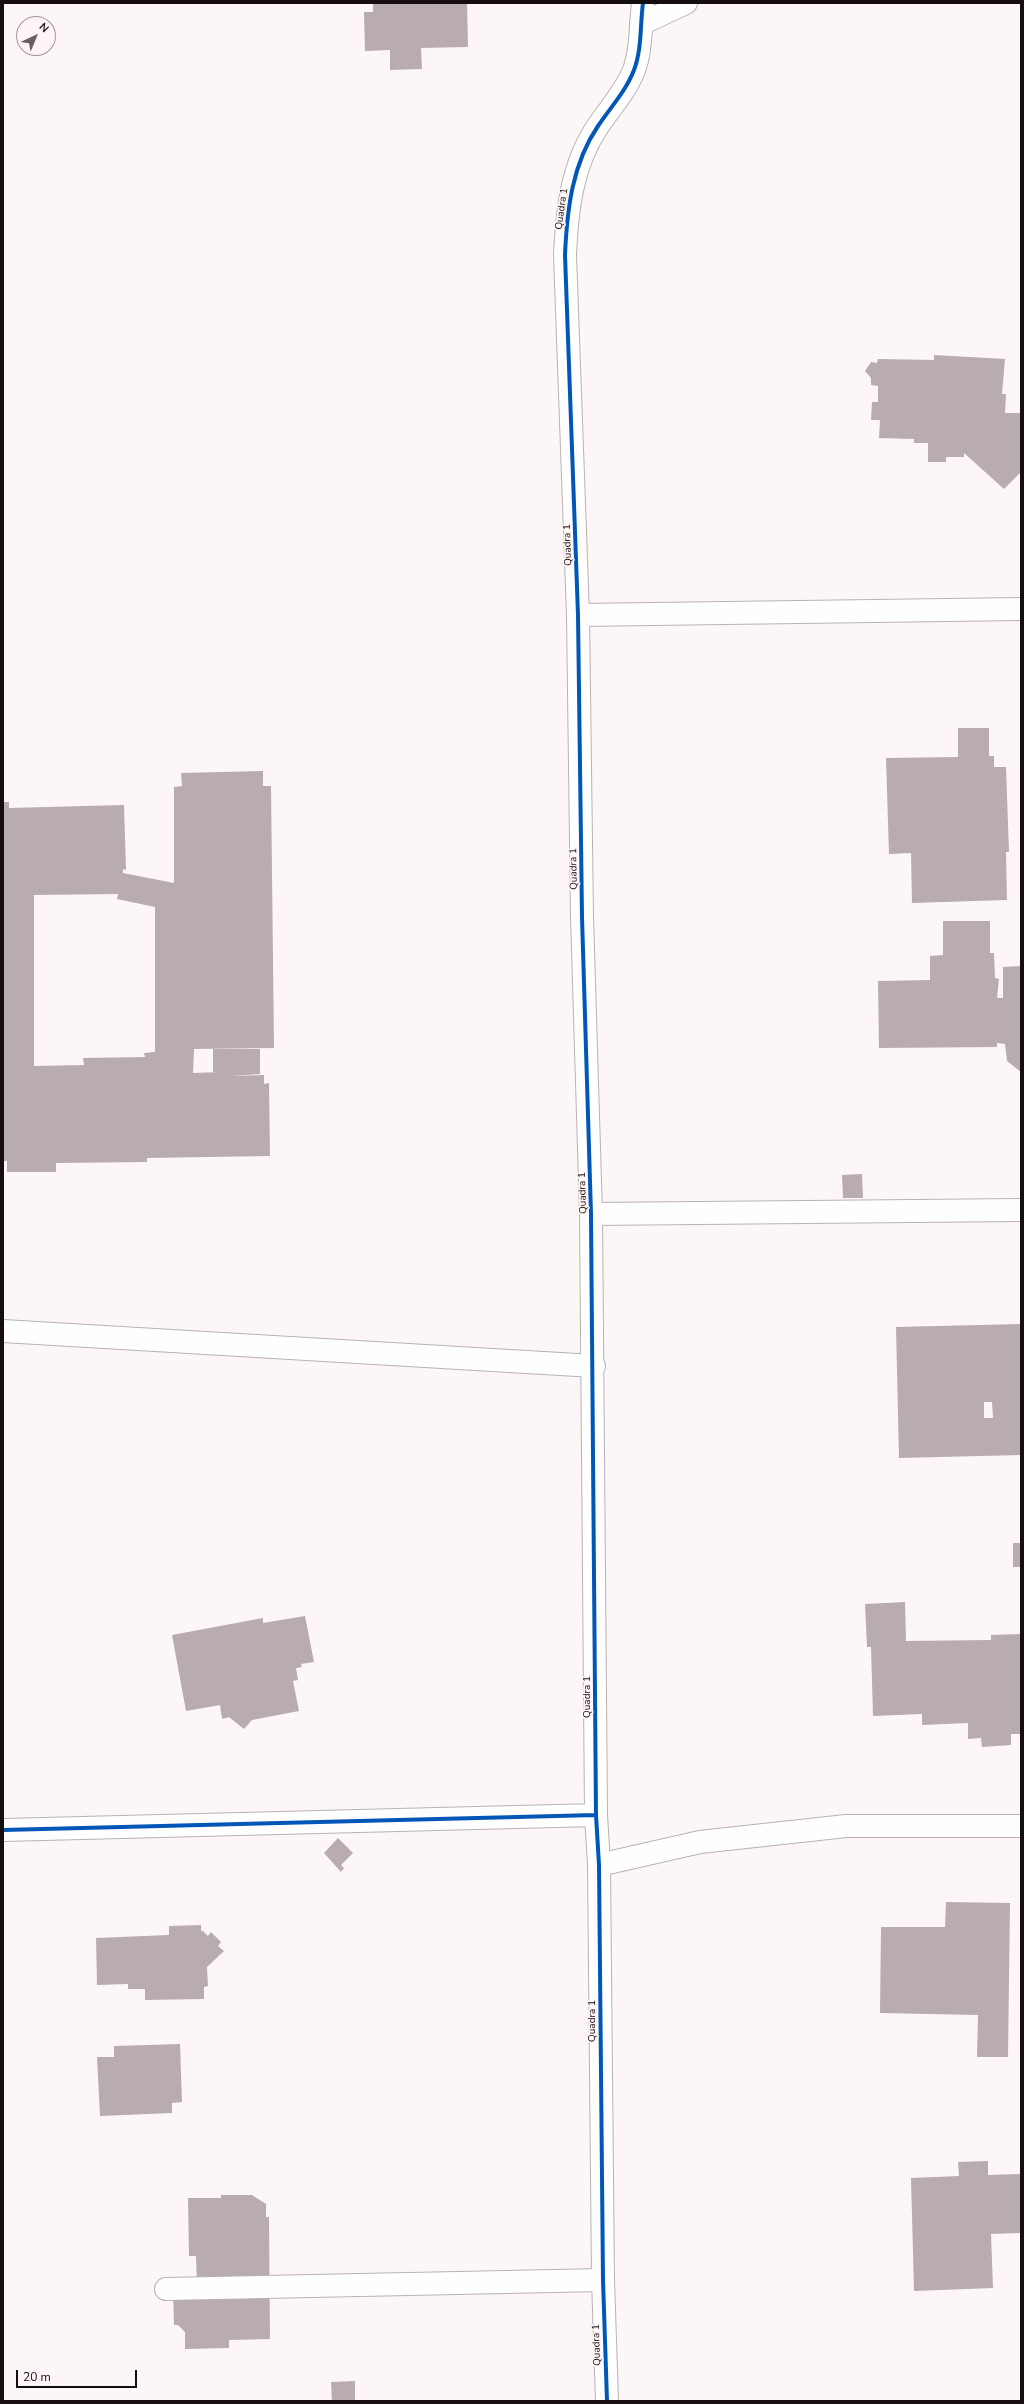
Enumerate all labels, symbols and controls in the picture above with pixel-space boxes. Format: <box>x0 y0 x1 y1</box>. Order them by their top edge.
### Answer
north arrow <box>16 16 56 56</box>
text: N <box>36 19 52 36</box>
street label: Quadra 1 <box>553 187 571 231</box>
street label: Quadra 1 <box>561 524 575 566</box>
street label: Quadra 1 <box>568 848 580 890</box>
street label: Quadra 1 <box>576 1172 590 1214</box>
street label: Quadra 1 <box>582 1676 594 1718</box>
street label: Quadra 1 <box>587 2000 599 2042</box>
street label: Quadra 1 <box>590 2324 604 2366</box>
scale bar <box>18 2362 139 2388</box>
text: 20 m <box>23 2369 51 2385</box>

